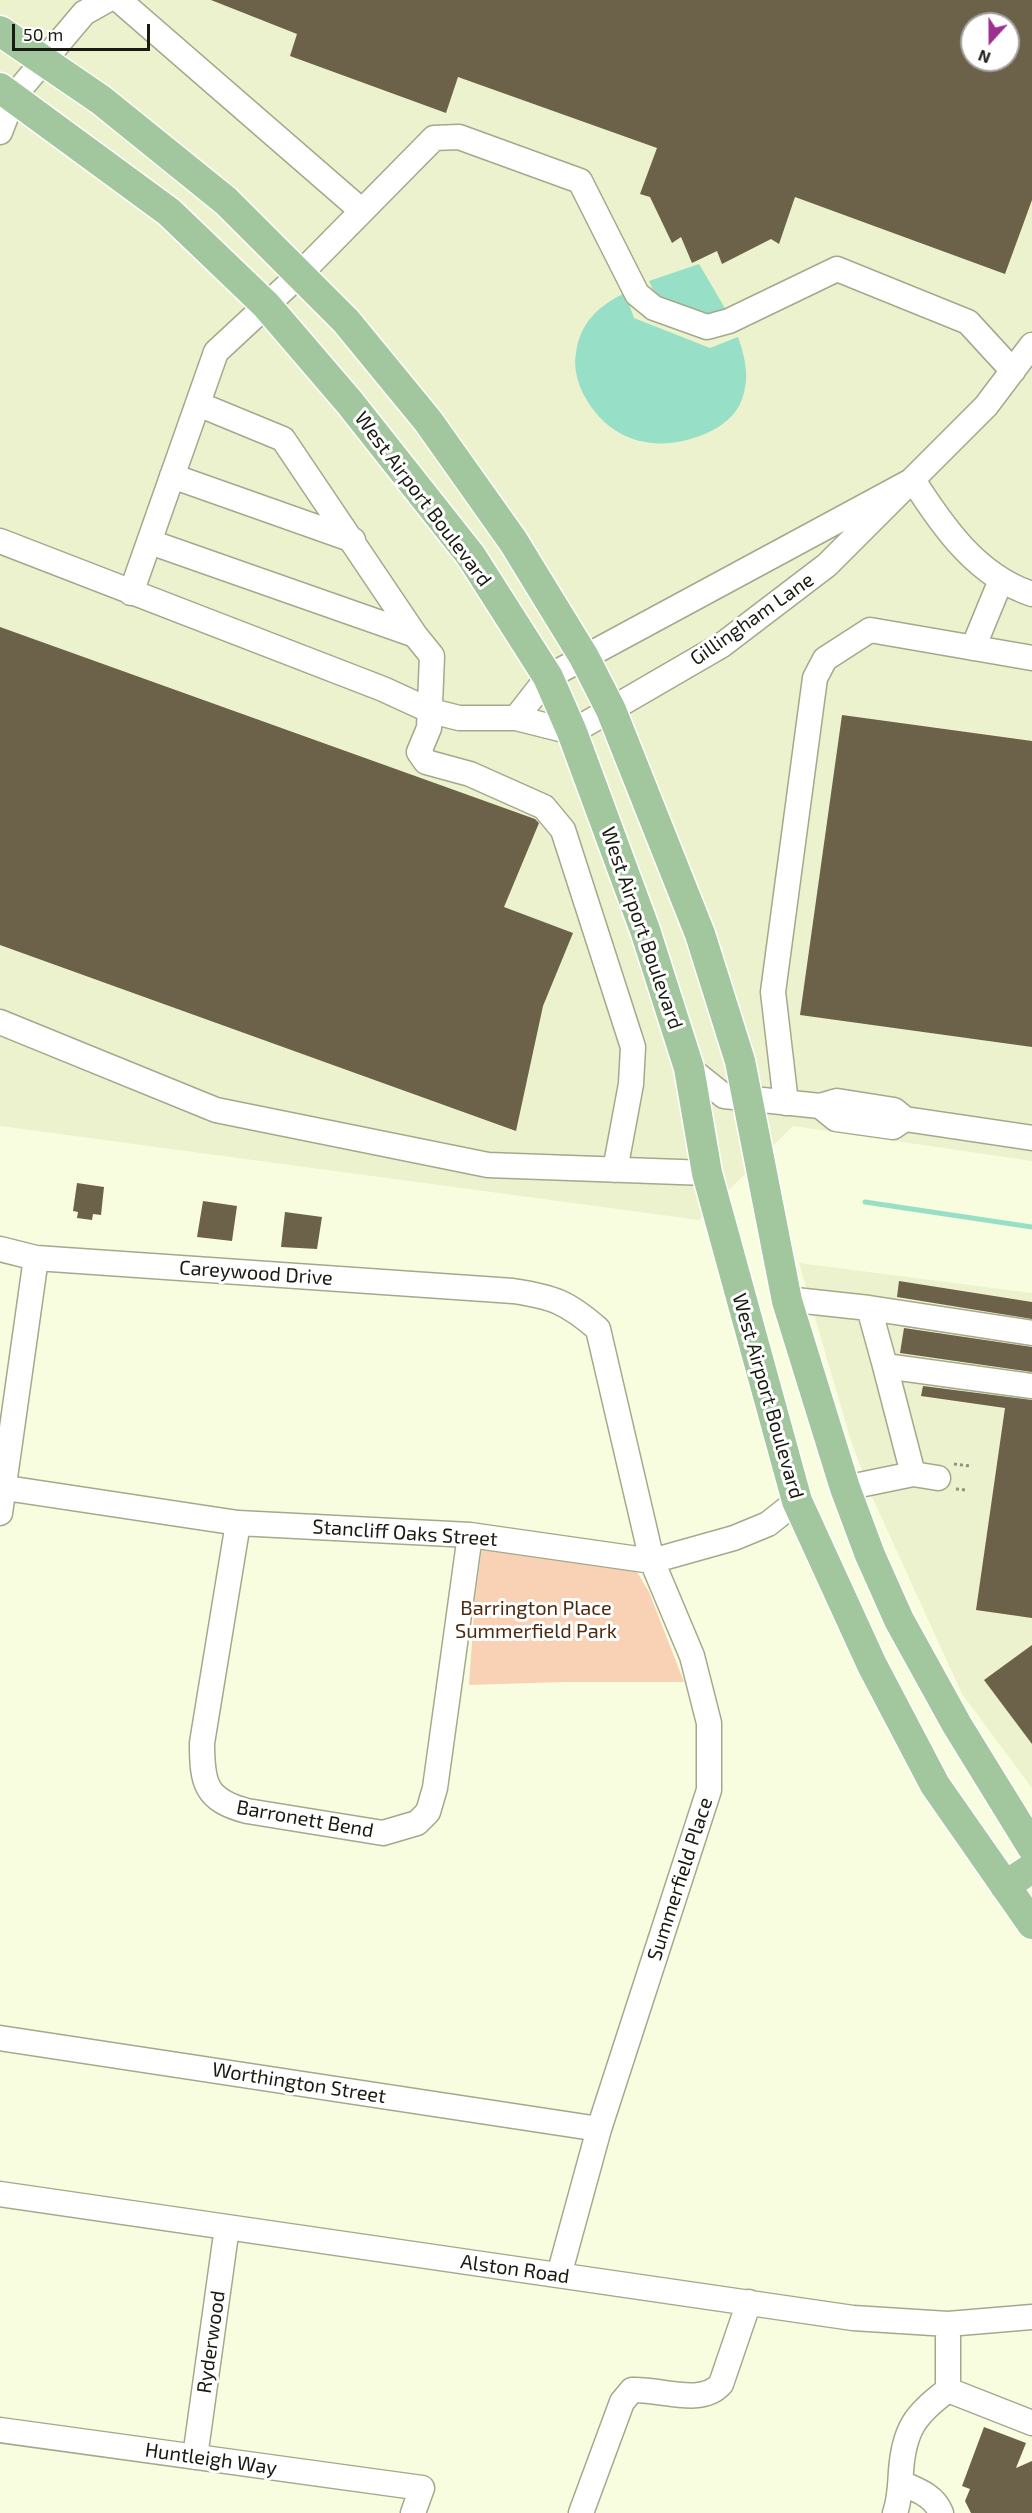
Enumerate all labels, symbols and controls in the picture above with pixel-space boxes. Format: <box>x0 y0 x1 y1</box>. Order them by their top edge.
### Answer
scale bar <box>15 12 153 50</box>
north arrow <box>960 12 1020 72</box>
text: 50 m <box>23 23 63 45</box>
text: N <box>975 46 993 68</box>
street label: West Airport Boulevard <box>349 407 497 591</box>
street label: Gillingham Lane <box>686 567 818 671</box>
street label: West Airport Boulevard <box>596 824 688 1032</box>
street label: Careywood Drive <box>178 1256 334 1290</box>
street label: West Airport Boulevard <box>727 1291 809 1501</box>
street label: Stancliff Oaks Street <box>312 1515 498 1551</box>
park label: Barrington Place Summerfield Park <box>455 1596 617 1643</box>
street label: Summerfield Place <box>642 1794 718 1964</box>
street label: Barronett Bend <box>235 1795 375 1843</box>
street label: Worthington Street <box>210 2057 388 2109</box>
street label: Alston Road <box>459 2249 571 2289</box>
street label: Ryderwood <box>192 2289 230 2395</box>
street label: Huntleigh Way <box>143 2438 279 2480</box>

